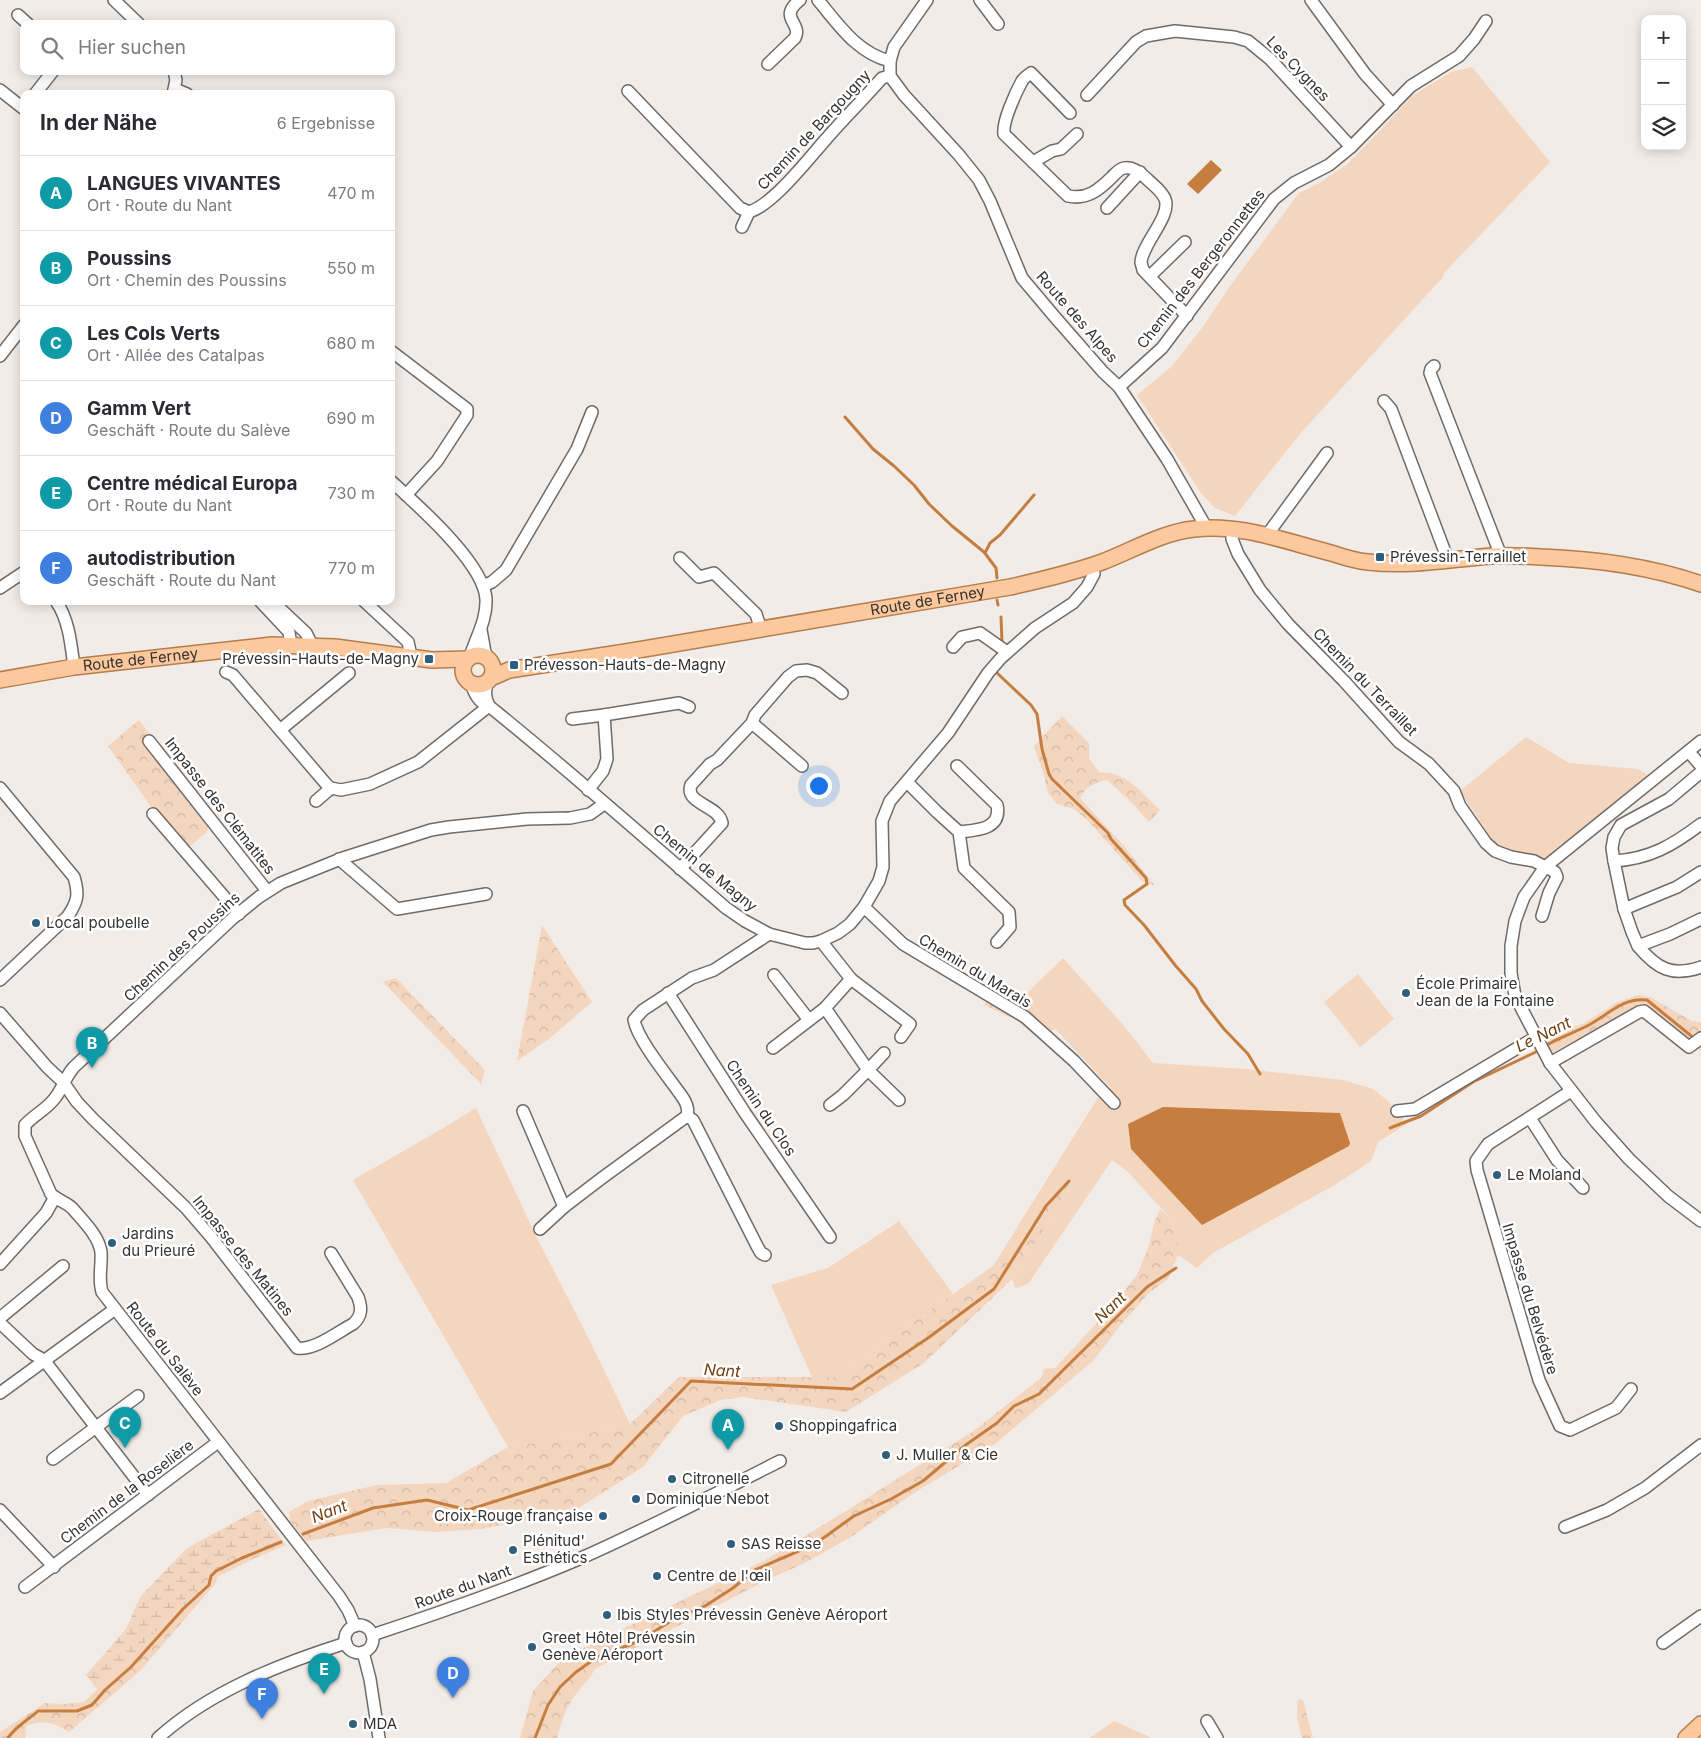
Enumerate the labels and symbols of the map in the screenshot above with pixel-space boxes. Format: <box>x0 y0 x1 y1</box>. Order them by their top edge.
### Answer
street label: Les Cygnes <box>1263 32 1334 105</box>
street label: Chemin de Bargougny <box>753 65 875 194</box>
street label: Chemin des Bergeronnettes <box>1132 185 1269 352</box>
street label: Route des Alpes <box>1033 267 1122 366</box>
place label: Prévessin-Terraillet <box>1390 547 1526 566</box>
marker: Prévessin-Terraillet <box>1374 551 1386 563</box>
street label: Route de Ferney <box>869 581 987 619</box>
street label: Chemin du Terraillet <box>1309 624 1422 740</box>
street label: Route de Ferney <box>82 643 200 675</box>
place label: Prévessin-Hauts-de-Magny <box>222 649 420 668</box>
marker: Prévessin-Hauts-de-Magny <box>423 653 435 665</box>
place label: Prévesson-Hauts-de-Magny <box>524 655 727 674</box>
marker: Prévesson-Hauts-de-Magny <box>508 659 520 671</box>
street label: Impasse des Clématites <box>161 733 280 878</box>
your location <box>806 773 832 799</box>
street label: Chemin de Magny <box>649 820 762 916</box>
street label: Chemin des Poussins <box>120 888 244 1005</box>
place label: Local poubelle <box>46 913 149 932</box>
marker: Local poubelle <box>30 917 42 929</box>
street label: Chemin du Marais <box>915 929 1035 1012</box>
place label: École Primaire Jean de la Fontaine <box>1416 974 1554 1010</box>
marker: École Primaire Jean de la Fontaine <box>1400 987 1412 999</box>
water label: Le Nant <box>1512 1012 1575 1056</box>
pin: B <box>76 1027 108 1068</box>
street label: Chemin du Clos <box>722 1056 801 1160</box>
place label: Le Moland <box>1507 1165 1581 1184</box>
marker: Le Moland <box>1491 1169 1503 1181</box>
street label: Impasse des Matines <box>189 1191 298 1320</box>
street label: Impasse du Belvédère <box>1498 1221 1563 1377</box>
place label: Jardins du Prieuré <box>122 1224 195 1260</box>
marker: Jardins du Prieuré <box>106 1237 118 1249</box>
water label: Nant <box>1090 1287 1131 1327</box>
street label: Route du Salève <box>123 1298 208 1400</box>
water label: Nant <box>703 1359 742 1381</box>
pin: C <box>109 1407 141 1448</box>
pin: A <box>712 1409 744 1450</box>
place label: Shoppingafrica <box>789 1416 897 1435</box>
marker: Shoppingafrica <box>773 1420 785 1432</box>
street label: Chemin de la Roselière <box>56 1435 197 1548</box>
place label: J. Muller & Cie <box>896 1445 998 1464</box>
marker: J. Muller & Cie <box>880 1449 892 1461</box>
place label: Citronelle <box>682 1469 750 1488</box>
marker: Citronelle <box>666 1473 678 1485</box>
place label: Dominique Nebot <box>646 1489 769 1508</box>
marker: Dominique Nebot <box>630 1493 642 1505</box>
water label: Nant <box>308 1495 350 1527</box>
place label: Croix-Rouge française <box>434 1506 593 1525</box>
marker: Croix-Rouge française <box>597 1510 609 1522</box>
place label: Plénitud' Esthétics <box>523 1531 588 1567</box>
place label: SAS Reisse <box>741 1534 821 1553</box>
marker: SAS Reisse <box>725 1538 737 1550</box>
marker: Plénitud' Esthétics <box>507 1544 519 1556</box>
street label: Route du Nant <box>412 1560 514 1613</box>
place label: Centre de l'œil <box>667 1566 771 1585</box>
marker: Centre de l'œil <box>651 1570 663 1582</box>
place label: Ibis Styles Prévessin Genève Aéroport <box>617 1605 888 1624</box>
marker: Ibis Styles Prévessin Genève Aéroport <box>601 1609 613 1621</box>
place label: Greet Hôtel Prévessin Genève Aéroport <box>542 1628 695 1664</box>
marker: Greet Hôtel Prévessin Genève Aéroport <box>526 1641 538 1653</box>
pin: E <box>308 1653 340 1694</box>
pin: D <box>437 1657 469 1698</box>
pin: F <box>246 1678 278 1719</box>
place label: MDA <box>363 1714 397 1733</box>
marker: MDA <box>347 1718 359 1730</box>

